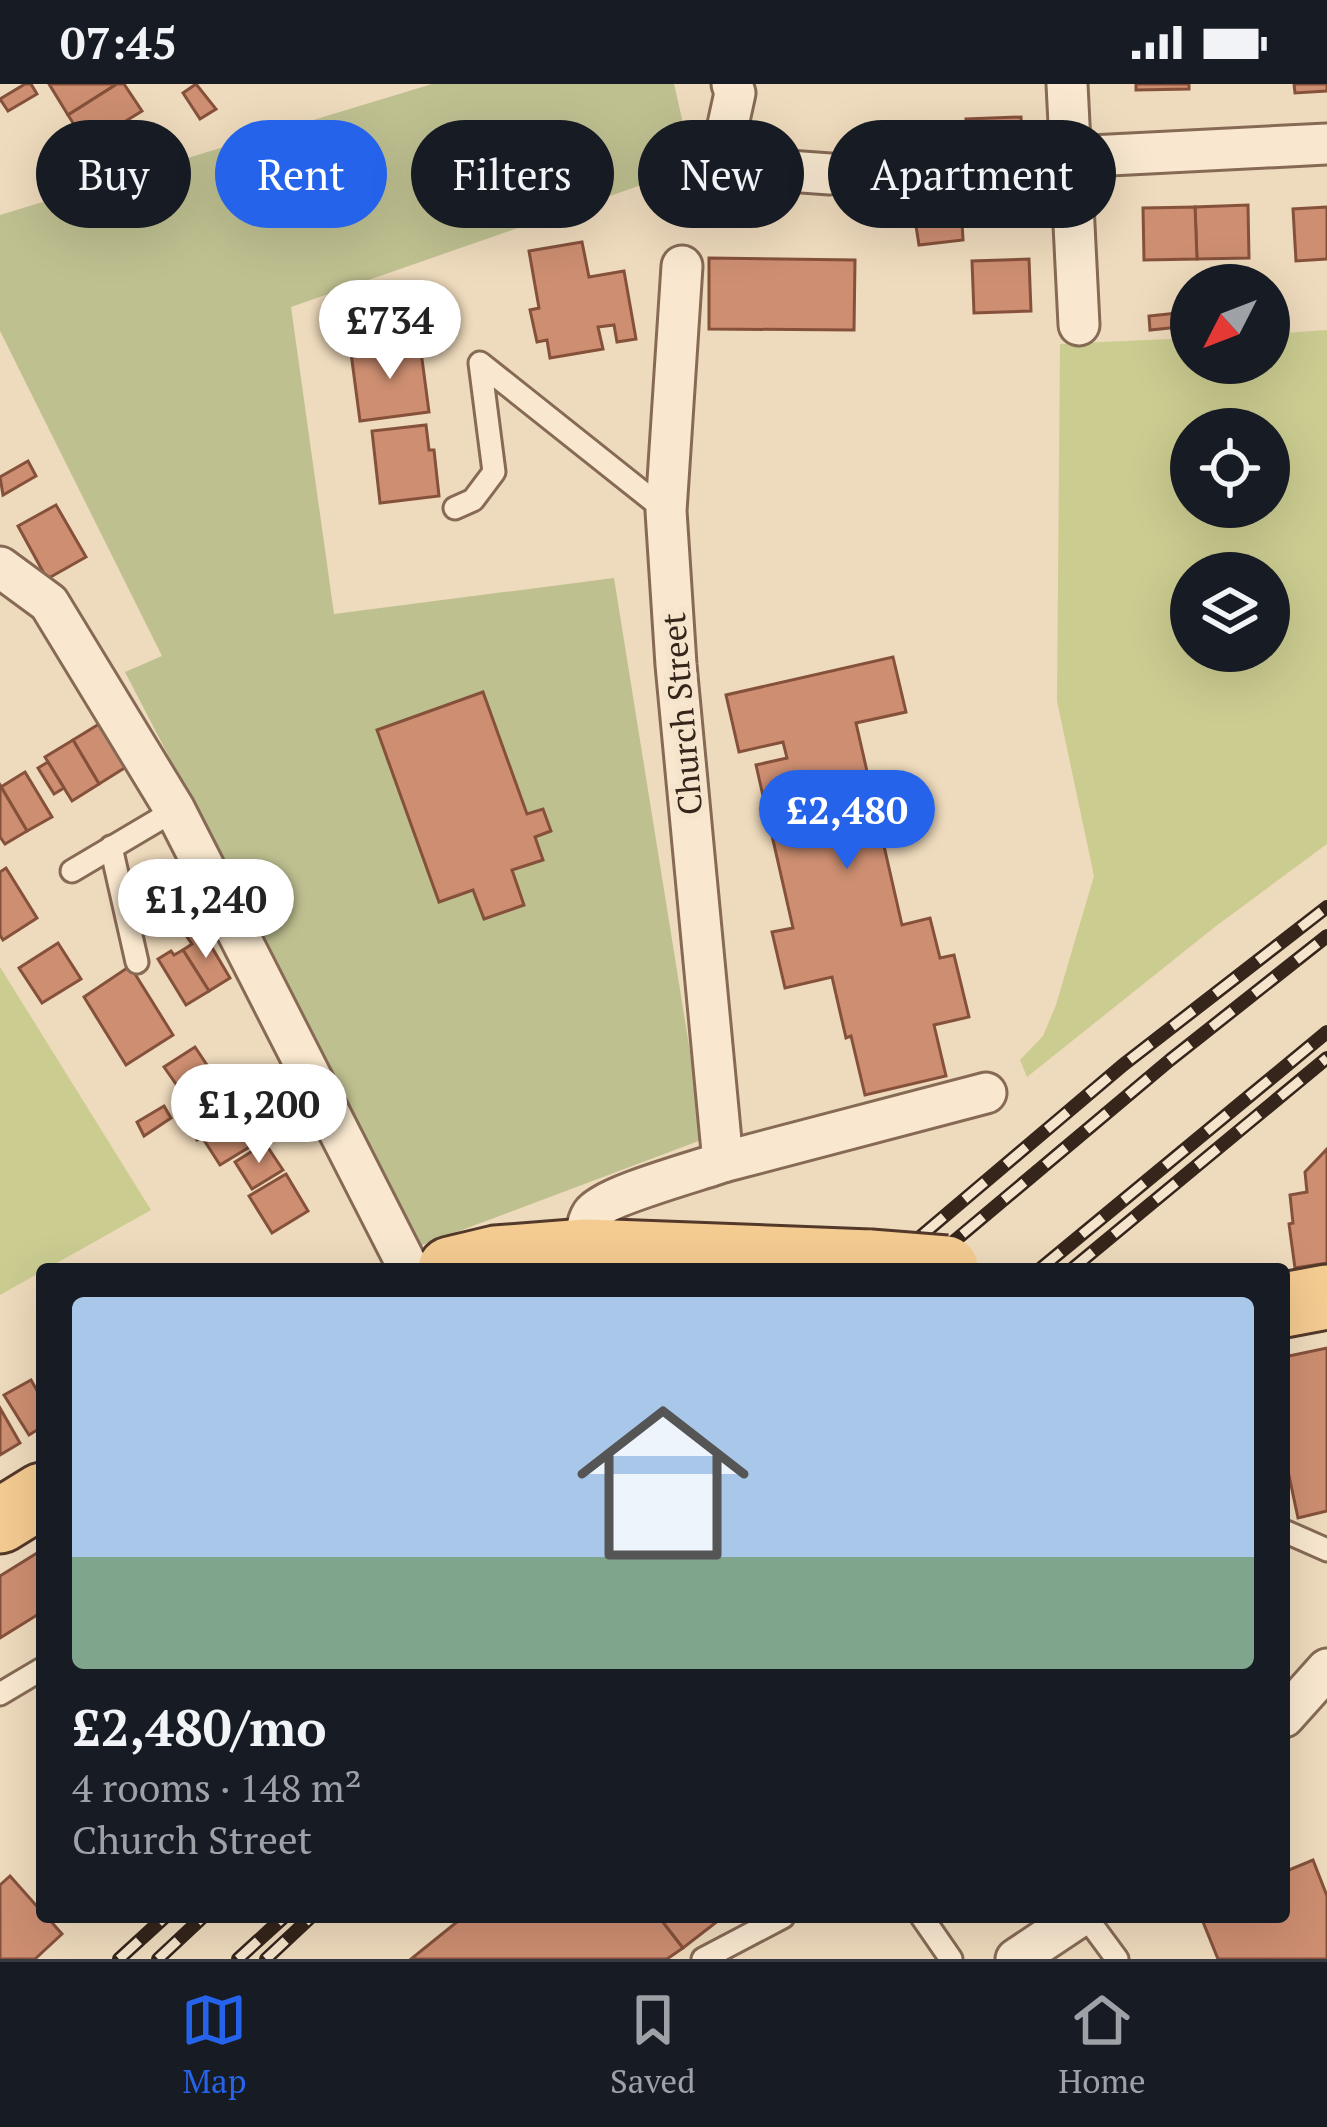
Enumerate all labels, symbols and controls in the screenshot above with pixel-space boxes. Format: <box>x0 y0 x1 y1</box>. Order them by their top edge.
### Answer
text: 07:45 <box>60 12 177 72</box>
chip: Buy <box>36 120 191 228</box>
chip: Rent <box>215 120 387 228</box>
chip: Filters <box>411 120 614 228</box>
chip: New <box>638 120 804 228</box>
chip: Apartment <box>828 120 1116 228</box>
north arrow <box>1170 264 1290 384</box>
map controls <box>1170 264 1290 672</box>
pin: £734 <box>319 280 461 382</box>
text: £734 <box>346 293 434 345</box>
button: locate <box>1170 408 1290 528</box>
button: layers <box>1170 552 1290 672</box>
street label: Church Street <box>651 611 711 817</box>
pin: £2,480 <box>749 770 945 872</box>
text: £2,480 <box>786 783 908 835</box>
pin: £1,240 <box>108 859 304 961</box>
text: £1,240 <box>145 872 267 924</box>
pin: £1,200 <box>161 1064 357 1166</box>
text: £1,200 <box>198 1077 320 1129</box>
icon: home <box>555 1375 771 1591</box>
text: £2,480/mo <box>72 1693 327 1761</box>
text: 4 rooms · 148 m² <box>72 1761 362 1813</box>
text: Church Street <box>72 1813 312 1865</box>
tab: Map <box>181 1987 247 2102</box>
tab: Saved <box>610 1987 696 2102</box>
tab: Home <box>1058 1987 1146 2102</box>

